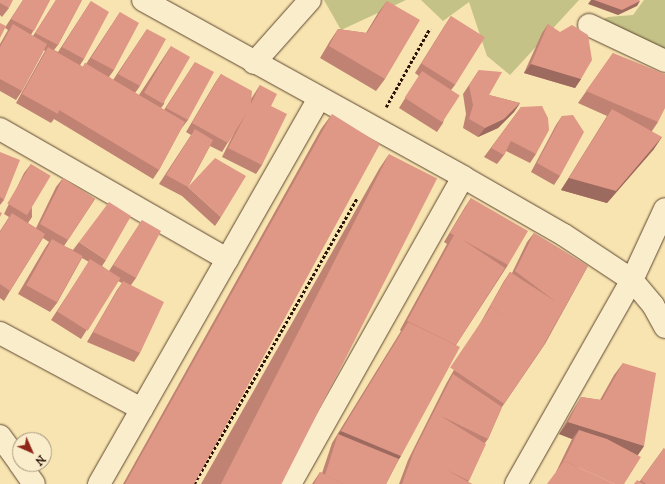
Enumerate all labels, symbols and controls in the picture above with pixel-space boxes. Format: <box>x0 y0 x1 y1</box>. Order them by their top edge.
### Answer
north arrow <box>12 432 52 472</box>
text: N <box>32 452 48 468</box>

